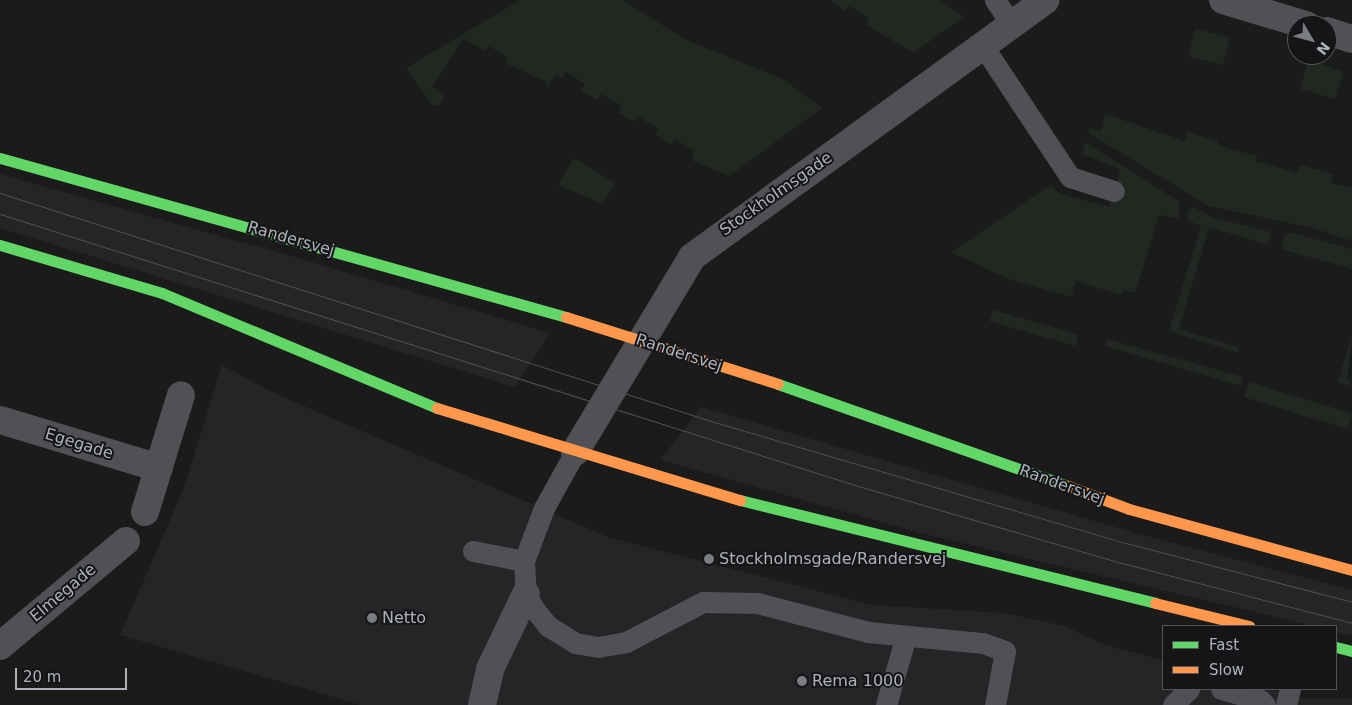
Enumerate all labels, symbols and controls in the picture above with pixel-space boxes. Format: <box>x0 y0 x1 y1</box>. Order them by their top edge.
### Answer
north arrow <box>1287 15 1337 65</box>
text: N <box>1313 39 1333 58</box>
street label: Stockholmsgade <box>716 148 836 240</box>
street label: Randersvej <box>245 217 337 261</box>
street label: Randersvej <box>634 330 724 376</box>
street label: Egegade <box>43 425 115 463</box>
street label: Randersvej <box>1017 461 1107 509</box>
place label: Stockholmsgade/Randersvej <box>719 549 946 569</box>
marker: Stockholmsgade/Randersvej <box>703 553 715 565</box>
street label: Elmegade <box>26 560 100 626</box>
place label: Netto <box>382 608 426 628</box>
marker: Netto <box>366 612 378 624</box>
legend <box>1162 625 1337 690</box>
text: Fast <box>1209 636 1239 654</box>
scale bar <box>18 658 130 690</box>
text: Slow <box>1209 661 1244 679</box>
text: 20 m <box>23 668 61 686</box>
place label: Rema 1000 <box>812 671 903 691</box>
marker: Rema 1000 <box>796 675 808 687</box>

